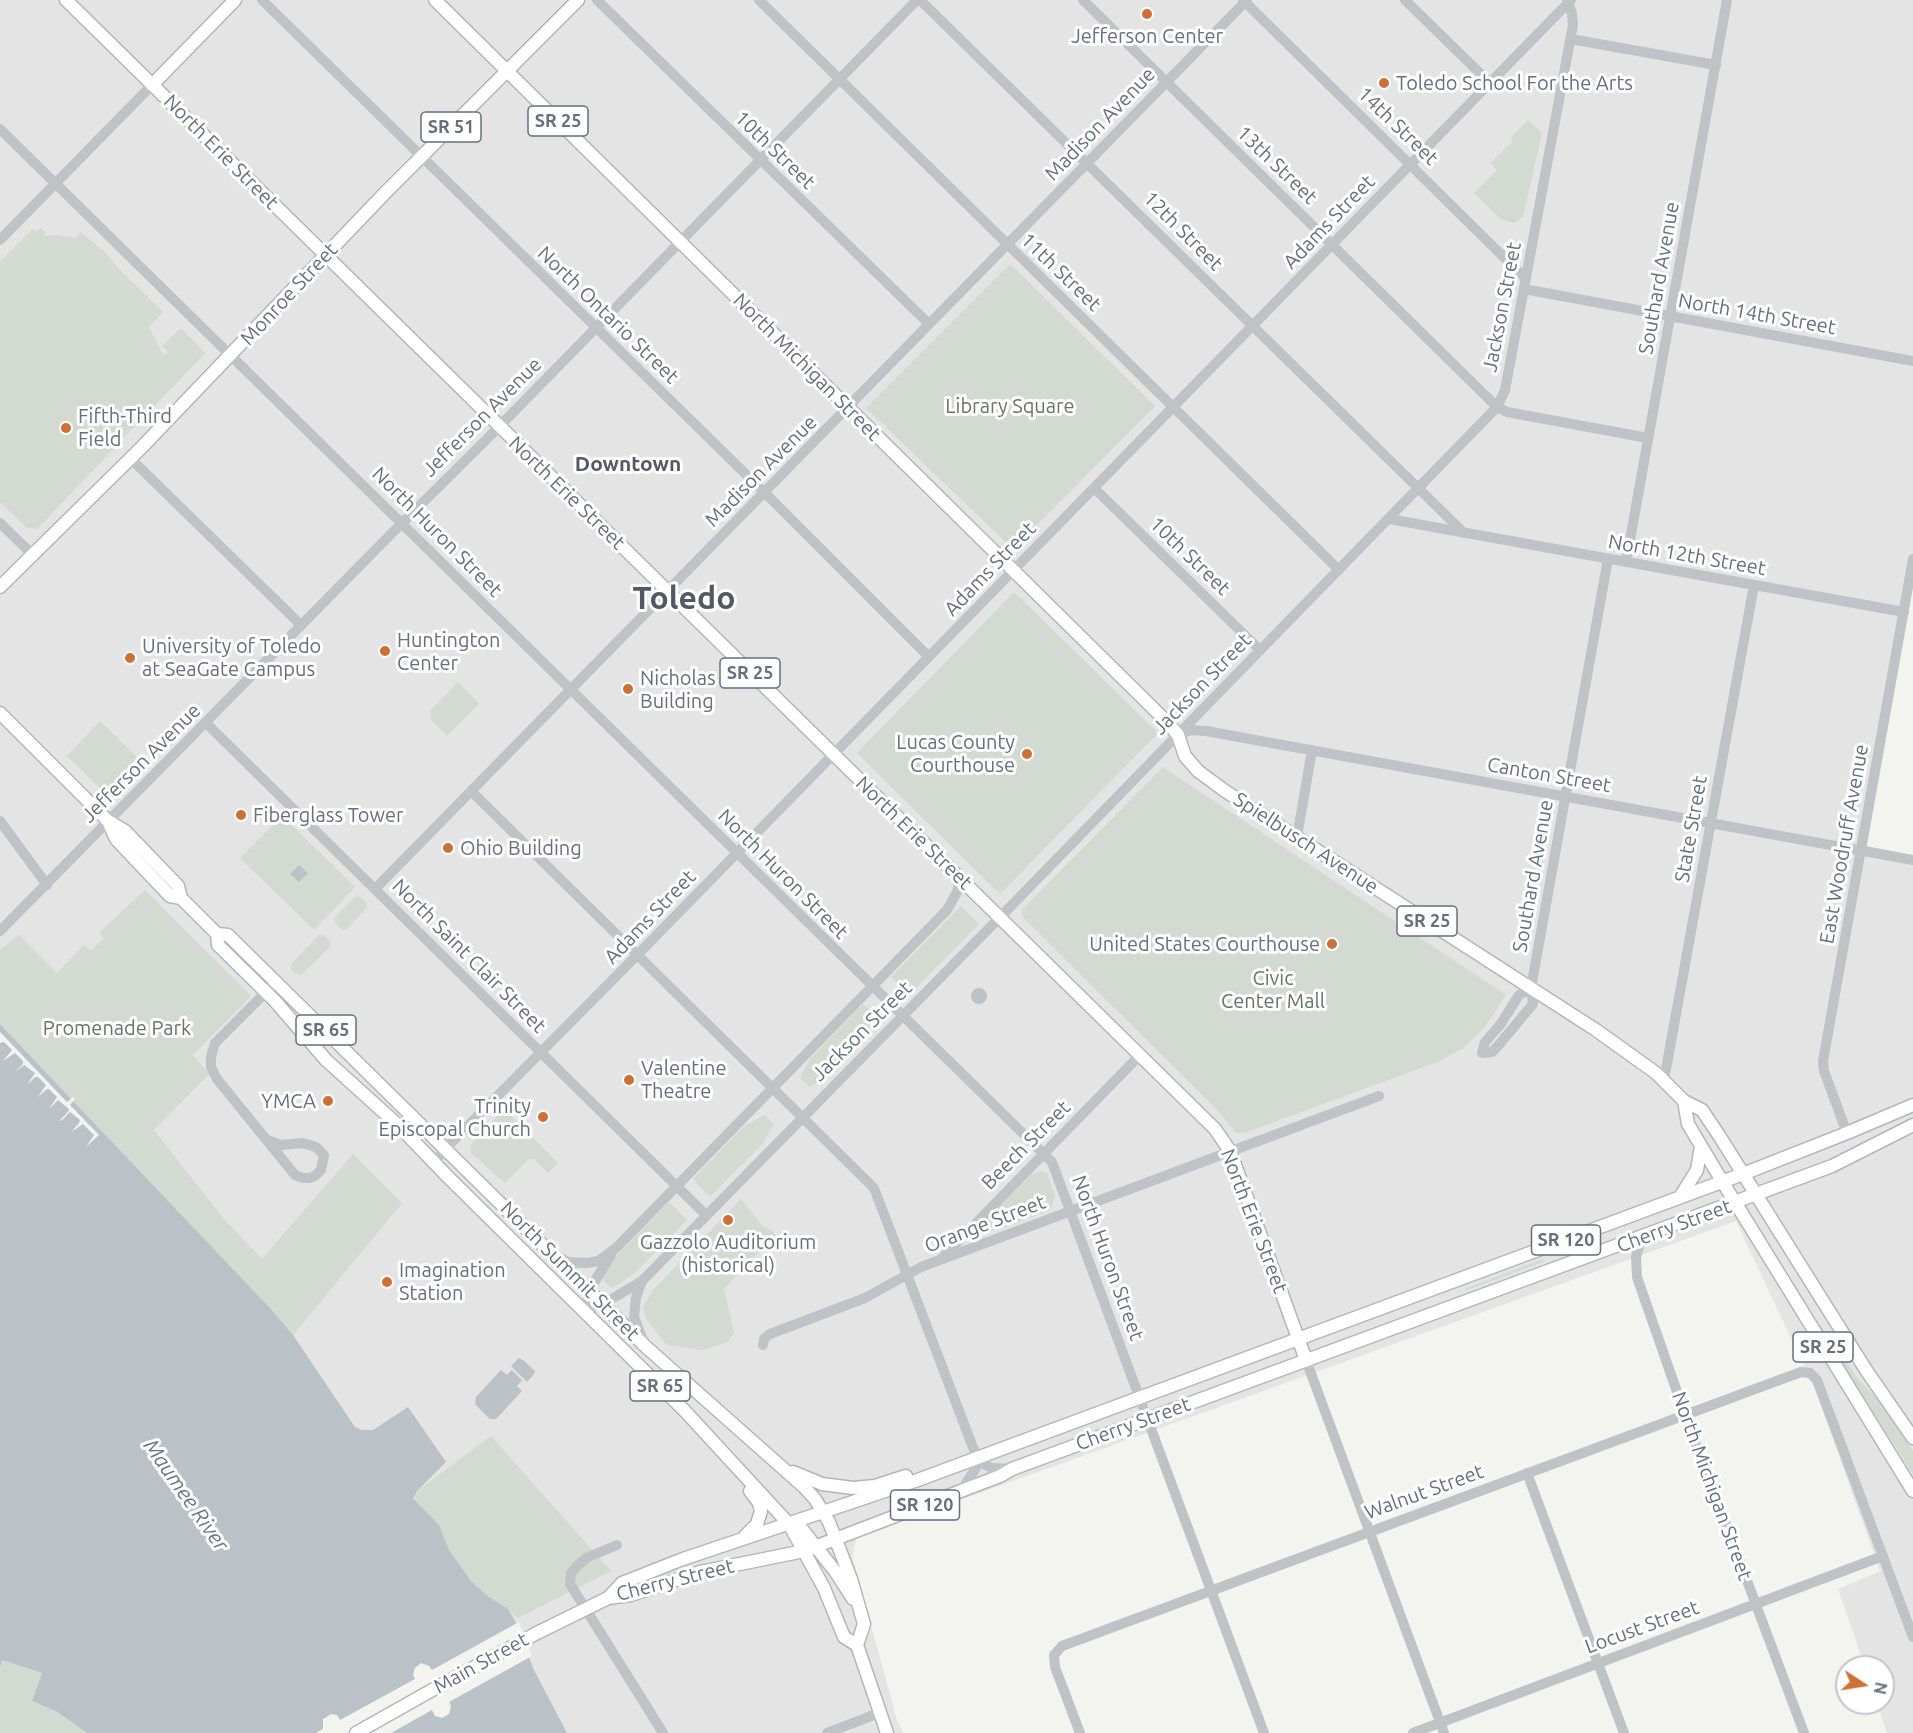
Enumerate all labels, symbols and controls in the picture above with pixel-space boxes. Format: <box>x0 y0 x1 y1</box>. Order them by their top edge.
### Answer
marker: Jefferson Center <box>1140 7 1154 21</box>
place label: Jefferson Center <box>1071 24 1223 48</box>
street label: Madison Avenue <box>1040 62 1160 186</box>
place label: Toledo School For the Arts <box>1396 71 1633 95</box>
marker: Toledo School For the Arts <box>1377 76 1391 90</box>
street label: 14th Street <box>1353 82 1443 170</box>
street label: North Erie Street <box>159 90 283 214</box>
road number: SR 25 <box>528 106 588 136</box>
street label: 10th Street <box>730 106 820 194</box>
road number: SR 51 <box>421 112 481 142</box>
street label: 13th Street <box>1232 121 1322 209</box>
street label: Adams Street <box>1278 170 1380 274</box>
street label: 12th Street <box>1138 186 1228 276</box>
street label: Southard Avenue <box>1634 200 1684 356</box>
street label: 11th Street <box>1016 228 1106 316</box>
street label: Monroe Street <box>235 238 343 350</box>
street label: Jackson Street <box>1478 240 1526 374</box>
street label: North Ontario Street <box>532 241 684 389</box>
street label: North Michigan Street <box>728 288 886 446</box>
street label: North 14th Street <box>1676 288 1838 340</box>
street label: Jefferson Avenue <box>417 352 547 482</box>
park label: Library Square <box>945 394 1075 418</box>
place label: Fifth-Third Field <box>78 404 172 451</box>
street label: Madison Avenue <box>700 410 822 532</box>
marker: Fifth-Third Field <box>59 421 73 435</box>
street label: North Erie Street <box>504 431 630 555</box>
district label: Downtown <box>575 451 681 477</box>
street label: North Huron Street <box>367 462 507 602</box>
street label: 10th Street <box>1145 512 1235 600</box>
street label: Adams Street <box>939 517 1041 621</box>
street label: North 12th Street <box>1606 529 1768 581</box>
district label: Toledo <box>633 579 735 617</box>
place label: Huntington Center <box>397 628 500 675</box>
street label: Jackson Street <box>1148 628 1256 740</box>
place label: University of Toledo at SeaGate Campus <box>142 634 321 681</box>
marker: Huntington Center <box>378 644 392 658</box>
marker: University of Toledo at SeaGate Campus <box>123 651 137 665</box>
road number: SR 25 <box>720 658 780 688</box>
place label: Nicholas Building <box>640 666 716 713</box>
marker: Nicholas Building <box>621 682 635 696</box>
street label: Jefferson Avenue <box>76 698 206 828</box>
place label: Lucas County Courthouse <box>896 730 1015 777</box>
street label: East Woodruff Avenue <box>1815 742 1873 946</box>
marker: Lucas County Courthouse <box>1020 747 1034 761</box>
street label: Canton Street <box>1485 752 1613 798</box>
street label: North Erie Street <box>851 771 977 895</box>
street label: State Street <box>1670 774 1712 884</box>
street label: Spielbusch Avenue <box>1229 787 1383 899</box>
street label: Southard Avenue <box>1508 798 1558 954</box>
place label: Fiberglass Tower <box>253 803 404 827</box>
street label: North Huron Street <box>713 804 853 944</box>
marker: Fiberglass Tower <box>234 808 248 822</box>
place label: Ohio Building <box>460 836 582 860</box>
marker: Ohio Building <box>441 841 455 855</box>
street label: Adams Street <box>599 865 701 969</box>
street label: North Saint Clair Street <box>387 874 551 1038</box>
road number: SR 25 <box>1397 906 1457 936</box>
place label: United States Courthouse <box>1089 932 1320 956</box>
marker: United States Courthouse <box>1325 937 1339 951</box>
park label: Civic Center Mall <box>1221 966 1325 1013</box>
street label: Jackson Street <box>807 976 917 1086</box>
road number: SR 65 <box>296 1015 356 1045</box>
park label: Promenade Park <box>43 1016 191 1040</box>
place label: Valentine Theatre <box>641 1056 727 1103</box>
marker: Valentine Theatre <box>622 1073 636 1087</box>
place label: YMCA <box>261 1089 316 1113</box>
marker: YMCA <box>321 1094 335 1108</box>
place label: Trinity Episcopal Church <box>378 1094 531 1141</box>
street label: Beech Street <box>977 1096 1075 1194</box>
marker: Trinity Episcopal Church <box>536 1110 550 1124</box>
street label: North Erie Street <box>1215 1145 1293 1297</box>
street label: North Huron Street <box>1067 1172 1149 1344</box>
street label: Orange Street <box>921 1190 1049 1258</box>
street label: Cherry Street <box>1613 1194 1735 1258</box>
street label: North Summit Street <box>495 1196 645 1346</box>
marker: Gazzolo Auditorium (historical) <box>721 1213 735 1227</box>
road number: SR 120 <box>1532 1225 1600 1255</box>
place label: Gazzolo Auditorium (historical) <box>640 1230 816 1277</box>
place label: Imagination Station <box>399 1258 506 1305</box>
marker: Imagination Station <box>380 1275 394 1289</box>
road number: SR 25 <box>1793 1332 1853 1362</box>
road number: SR 65 <box>630 1371 690 1401</box>
street label: North Michigan Street <box>1667 1388 1757 1584</box>
street label: Cherry Street <box>1072 1392 1194 1456</box>
water label: Maumee River <box>138 1434 234 1556</box>
street label: Walnut Street <box>1361 1459 1487 1525</box>
road number: SR 120 <box>890 1490 960 1520</box>
street label: Cherry Street <box>614 1554 736 1606</box>
street label: Locust Street <box>1582 1595 1702 1659</box>
street label: Main Street <box>430 1627 532 1699</box>
north arrow <box>1835 1655 1895 1715</box>
text: N <box>1871 1681 1891 1696</box>

